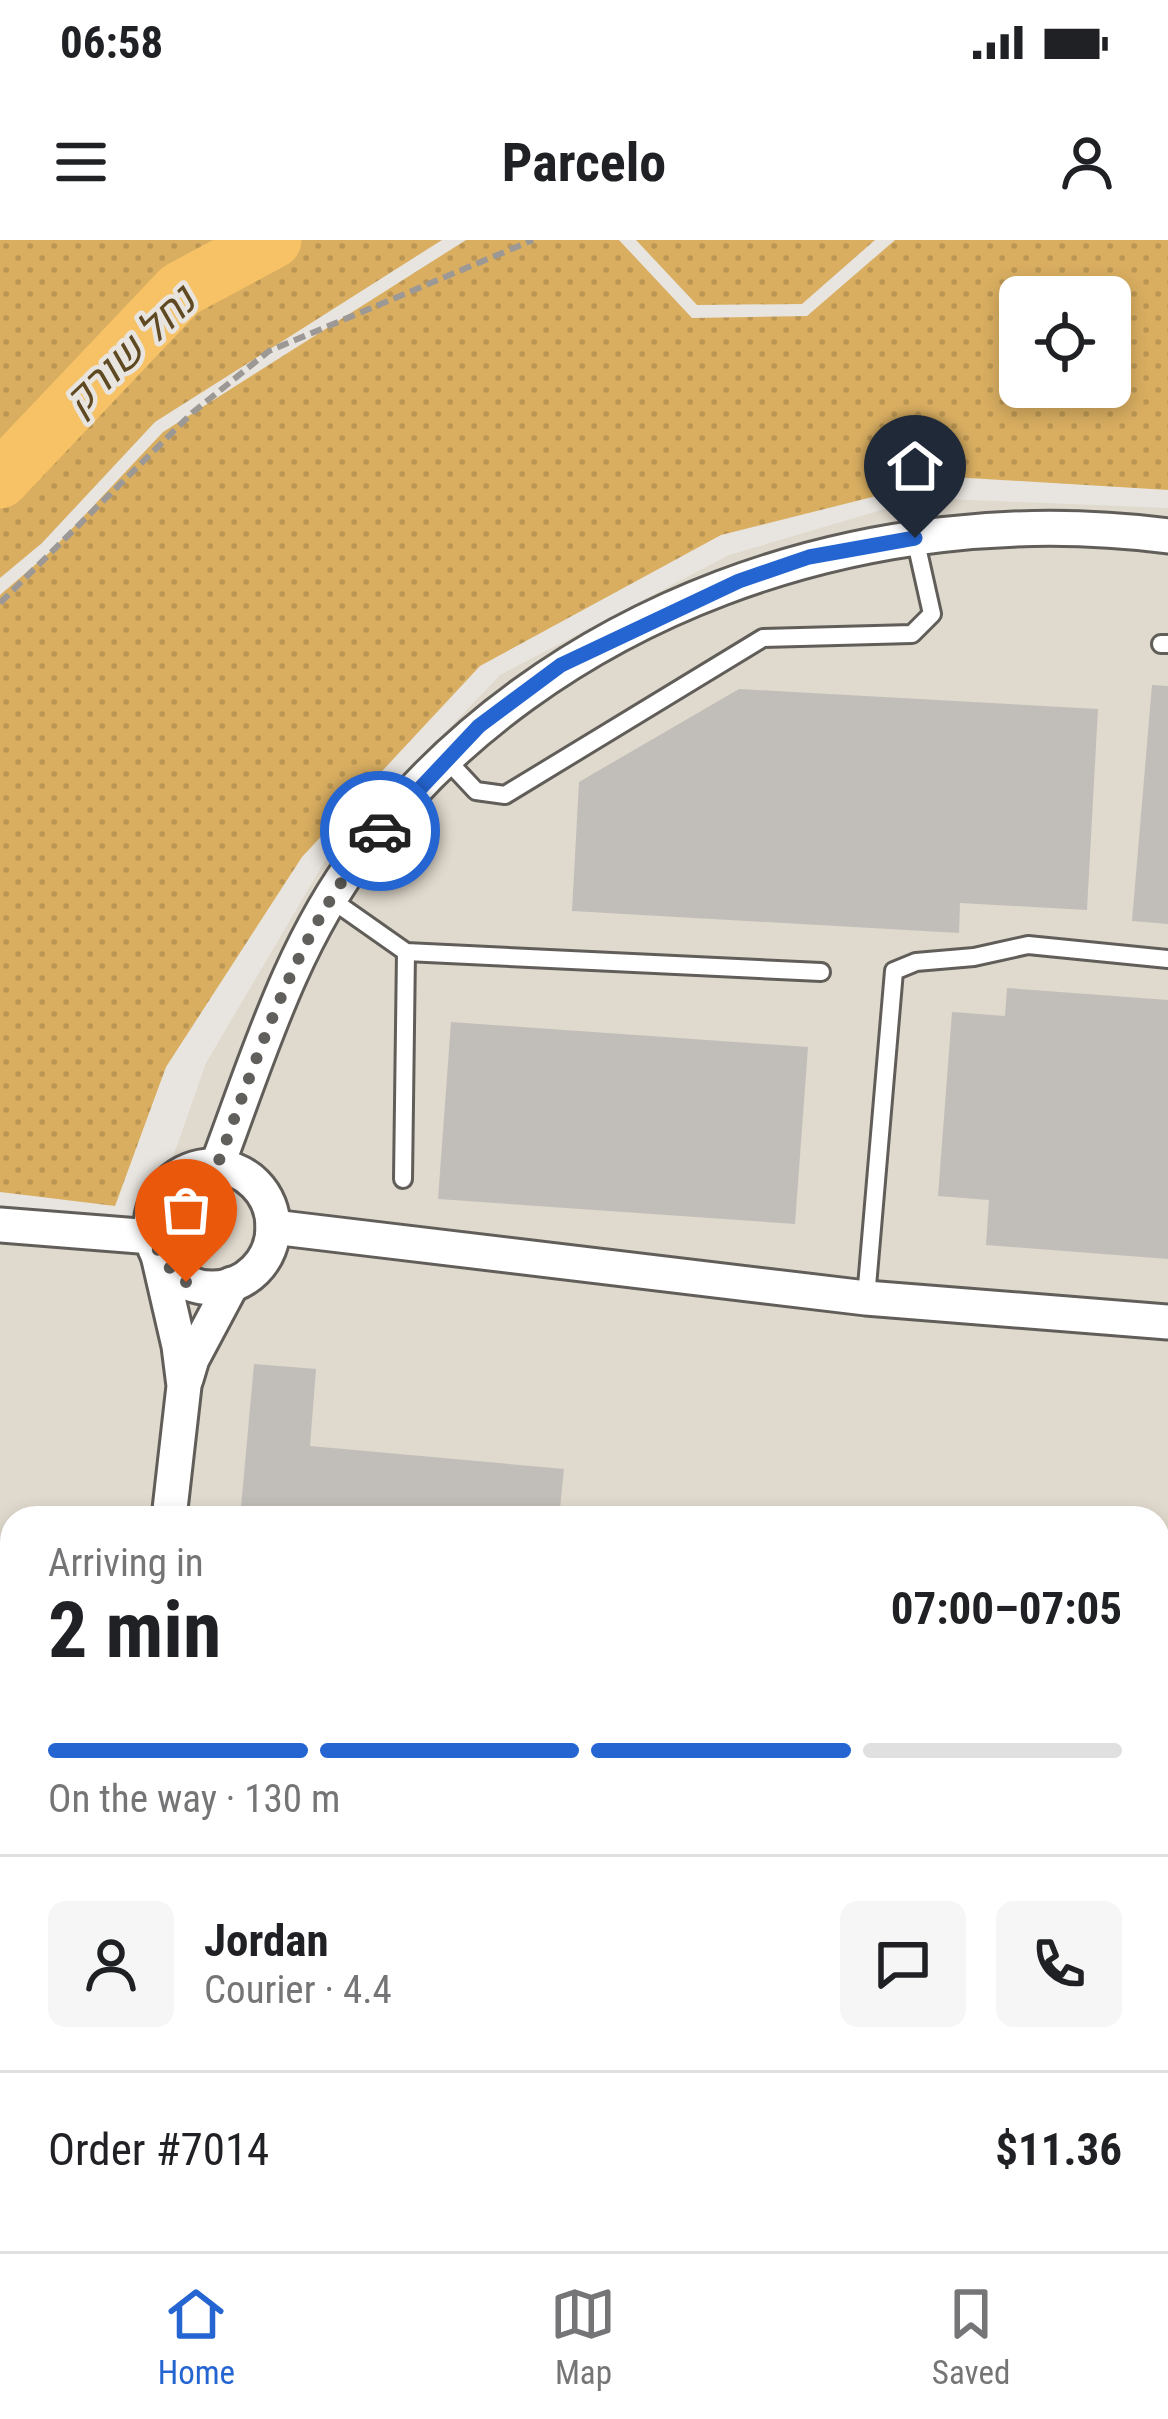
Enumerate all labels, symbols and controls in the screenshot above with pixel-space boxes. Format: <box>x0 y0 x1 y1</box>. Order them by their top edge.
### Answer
text: 06:58 <box>60 16 163 69</box>
icon: menu <box>48 129 114 195</box>
icon: person <box>1054 129 1120 195</box>
text: Parcelo <box>502 131 666 194</box>
water label: נחל שורק <box>53 274 207 425</box>
map controls <box>999 276 1131 408</box>
button: locate <box>999 276 1131 408</box>
pin <box>864 415 966 538</box>
icon: home <box>882 433 948 499</box>
courier <box>320 771 440 891</box>
icon: car <box>347 798 413 864</box>
pin <box>135 1159 237 1282</box>
icon: bag <box>153 1177 219 1243</box>
text: Arriving in <box>48 1540 204 1586</box>
text: 07:00–07:05 <box>891 1582 1122 1635</box>
text: 2 min <box>48 1585 221 1676</box>
text: On the way · 130 m <box>48 1776 340 1822</box>
button: person <box>48 1901 174 2027</box>
button: chat <box>840 1901 966 2027</box>
button: phone <box>996 1901 1122 2027</box>
text: Jordan <box>204 1914 329 1967</box>
text: Courier · 4.4 <box>204 1967 392 2013</box>
text: Order #7014 <box>48 2123 269 2176</box>
text: $11.36 <box>995 2123 1122 2176</box>
tab: Home <box>158 2281 235 2392</box>
tab: Map <box>550 2281 616 2392</box>
tab: Saved <box>932 2281 1010 2392</box>

